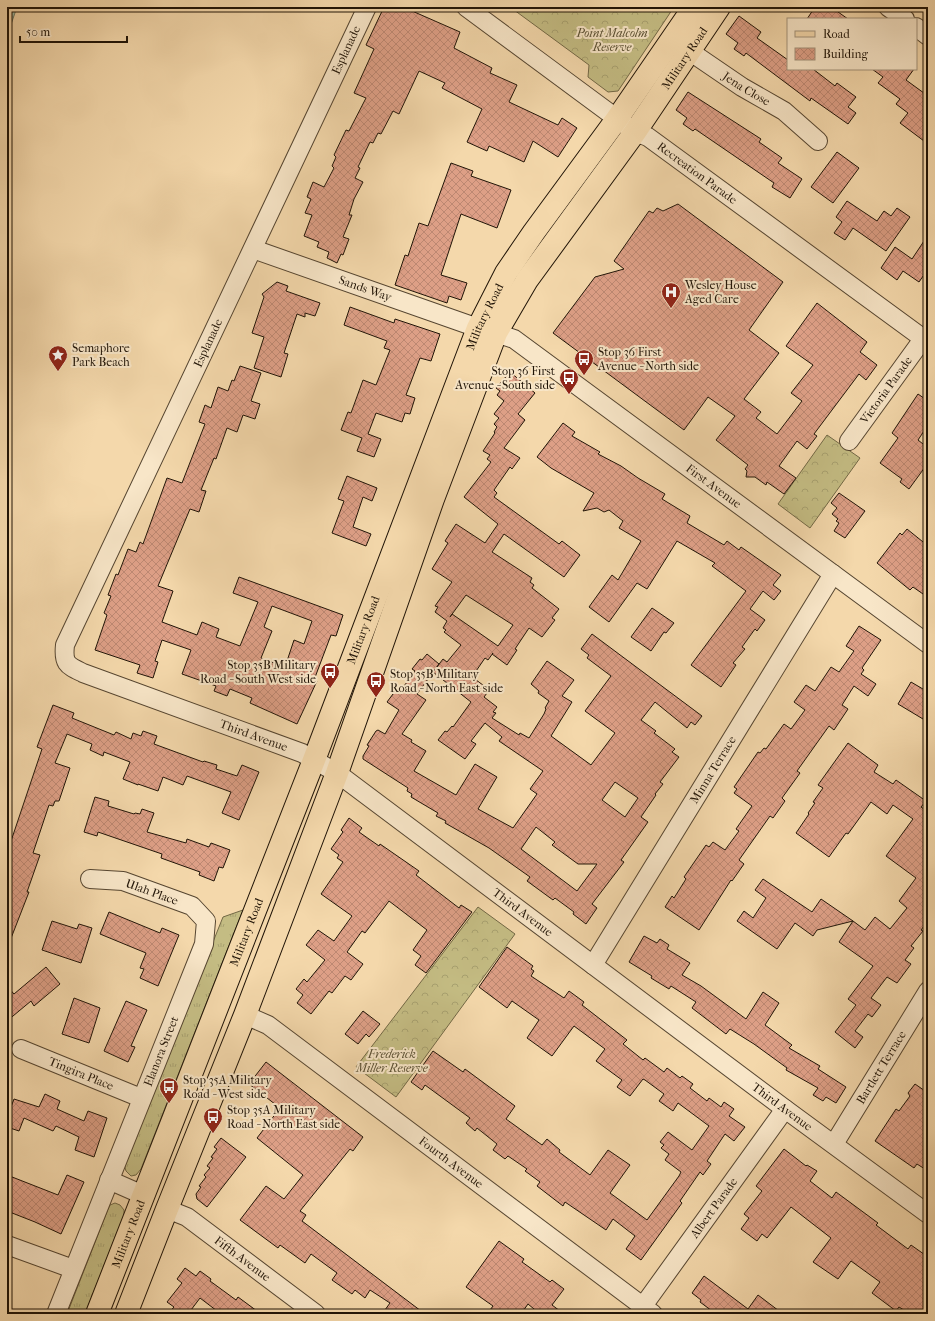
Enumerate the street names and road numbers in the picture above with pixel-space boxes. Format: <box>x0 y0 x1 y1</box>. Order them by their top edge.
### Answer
street label: Esplanade <box>329 23 363 77</box>
street label: Military Road <box>659 24 711 92</box>
street label: Jena Close <box>719 68 773 109</box>
street label: Recreation Parade <box>654 139 740 207</box>
street label: Sands Way <box>337 273 394 304</box>
street label: Military Road <box>463 281 507 352</box>
street label: Esplanade <box>191 316 225 370</box>
street label: Victoria Parade <box>856 354 915 427</box>
street label: First Avenue <box>683 461 744 511</box>
street label: Military Road <box>344 593 383 666</box>
street label: Third Avenue <box>218 717 290 754</box>
street label: Minna Terrace <box>687 733 739 806</box>
street label: Ulah Place <box>124 876 180 908</box>
street label: Third Avenue <box>490 885 556 939</box>
street label: Military Road <box>227 896 266 968</box>
street label: Elanora Street <box>141 1014 182 1088</box>
street label: Bartlett Terrace <box>853 1028 909 1106</box>
street label: Tingira Place <box>47 1054 116 1093</box>
street label: Third Avenue <box>749 1080 815 1134</box>
street label: Fourth Avenue <box>416 1134 486 1191</box>
street label: Albert Parade <box>687 1175 740 1242</box>
street label: Military Road <box>109 1197 148 1270</box>
street label: Fifth Avenue <box>212 1233 273 1284</box>

